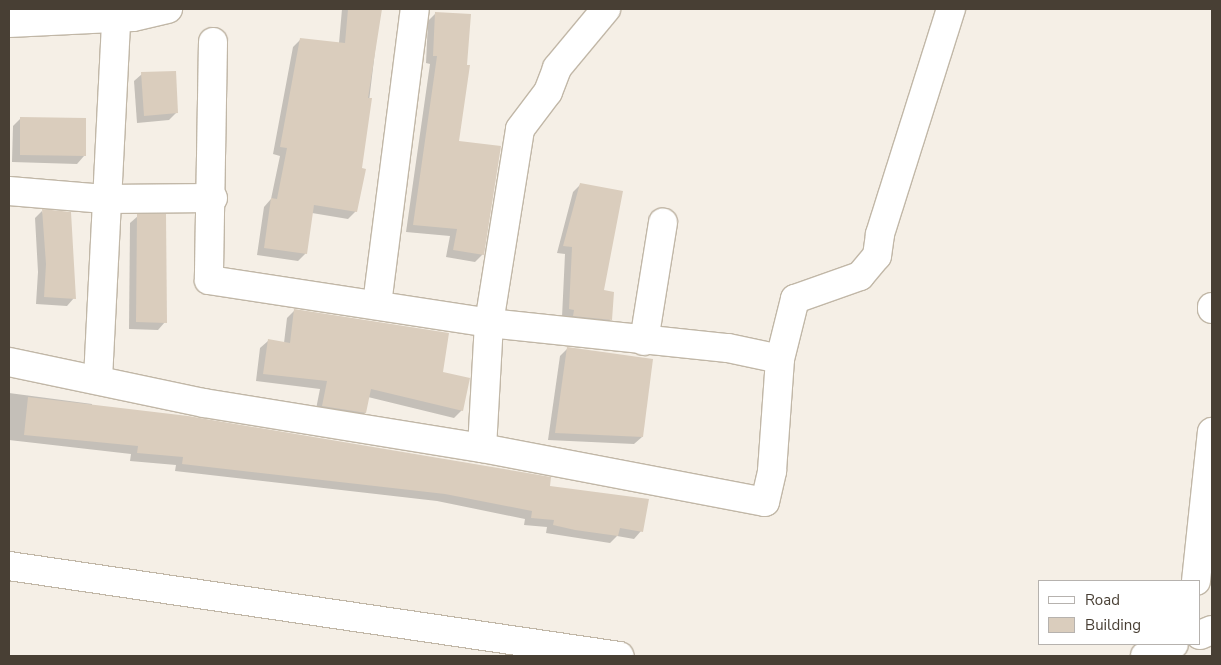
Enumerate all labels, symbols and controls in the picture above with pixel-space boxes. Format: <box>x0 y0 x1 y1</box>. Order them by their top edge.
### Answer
legend <box>1038 580 1201 645</box>
text: Road <box>1085 590 1120 610</box>
text: Building <box>1085 615 1141 635</box>

